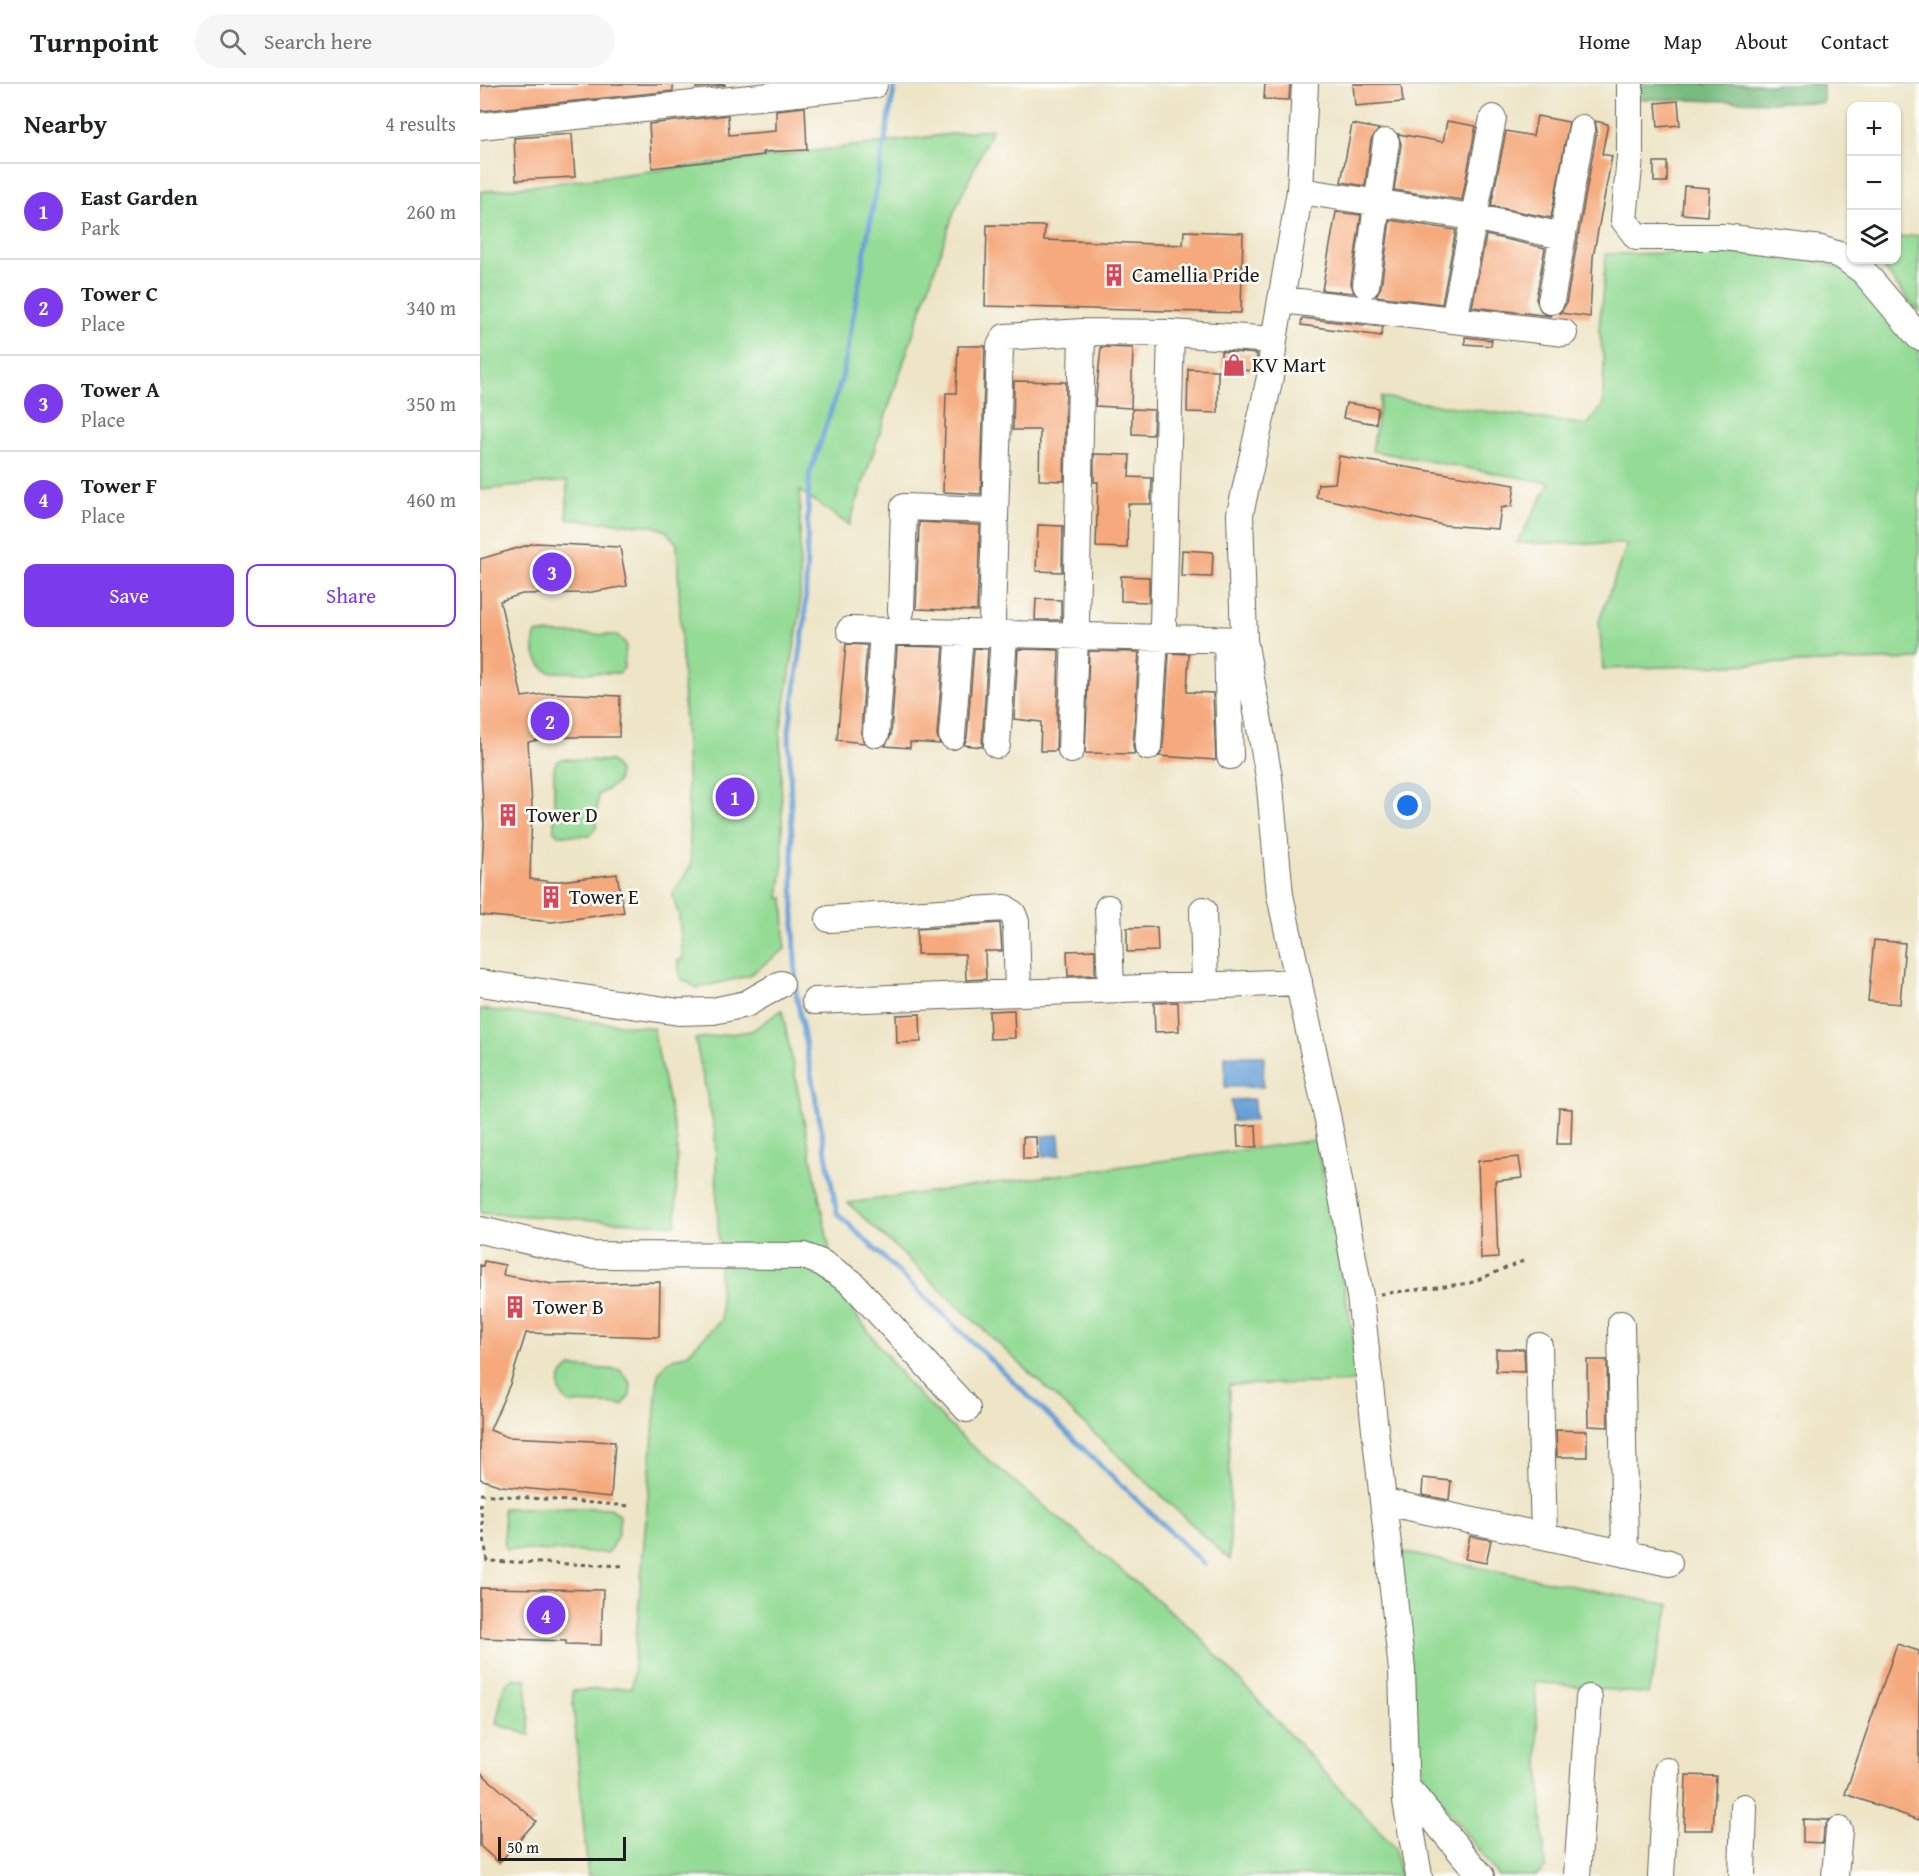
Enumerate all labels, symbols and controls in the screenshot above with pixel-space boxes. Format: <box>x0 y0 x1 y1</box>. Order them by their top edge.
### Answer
search box <box>195 14 615 68</box>
text: Turnpoint <box>30 21 159 62</box>
icon: search <box>216 25 249 58</box>
text: Search here <box>264 25 372 57</box>
text: Home <box>1579 26 1630 57</box>
text: Map <box>1663 26 1702 57</box>
text: About <box>1735 26 1788 57</box>
text: Contact <box>1821 26 1889 57</box>
map controls <box>1847 102 1901 264</box>
button: + <box>1847 102 1901 156</box>
text: Nearby <box>24 104 107 143</box>
text: 4 results <box>385 109 456 138</box>
button: − <box>1847 156 1901 210</box>
text: East Garden <box>81 181 198 213</box>
text: 1 <box>38 197 49 226</box>
text: 260 m <box>406 197 456 226</box>
button: layers <box>1847 210 1901 264</box>
text: Park <box>81 213 120 242</box>
place label: Camellia Pride <box>1132 259 1260 290</box>
building icon: Camellia Pride <box>1101 262 1127 288</box>
text: Tower C <box>81 277 158 309</box>
text: 2 <box>38 293 49 322</box>
text: 340 m <box>406 293 456 322</box>
text: Place <box>81 309 125 338</box>
place label: KV Mart <box>1252 349 1327 380</box>
shop icon: KV Mart <box>1221 352 1247 378</box>
text: Tower A <box>81 373 160 405</box>
text: 3 <box>38 389 49 418</box>
text: 350 m <box>406 389 456 418</box>
text: Place <box>81 405 125 434</box>
text: Tower F <box>81 469 157 501</box>
text: 4 <box>38 485 49 514</box>
text: 460 m <box>406 485 456 514</box>
text: Place <box>81 501 125 530</box>
pin: 3 <box>532 550 572 594</box>
button: Save <box>24 564 234 627</box>
button: Share <box>246 564 456 627</box>
pin: 2 <box>530 698 570 744</box>
pin: 1 <box>716 774 754 820</box>
your location <box>1393 791 1422 820</box>
place label: Tower D <box>526 799 598 830</box>
building icon: Tower D <box>495 802 521 828</box>
place label: Tower E <box>569 881 639 912</box>
building icon: Tower E <box>538 884 564 910</box>
place label: Tower B <box>533 1291 604 1322</box>
building icon: Tower B <box>502 1294 528 1320</box>
pin: 4 <box>526 1592 566 1637</box>
scale bar <box>498 1834 626 1862</box>
text: 50 m <box>507 1835 539 1859</box>

